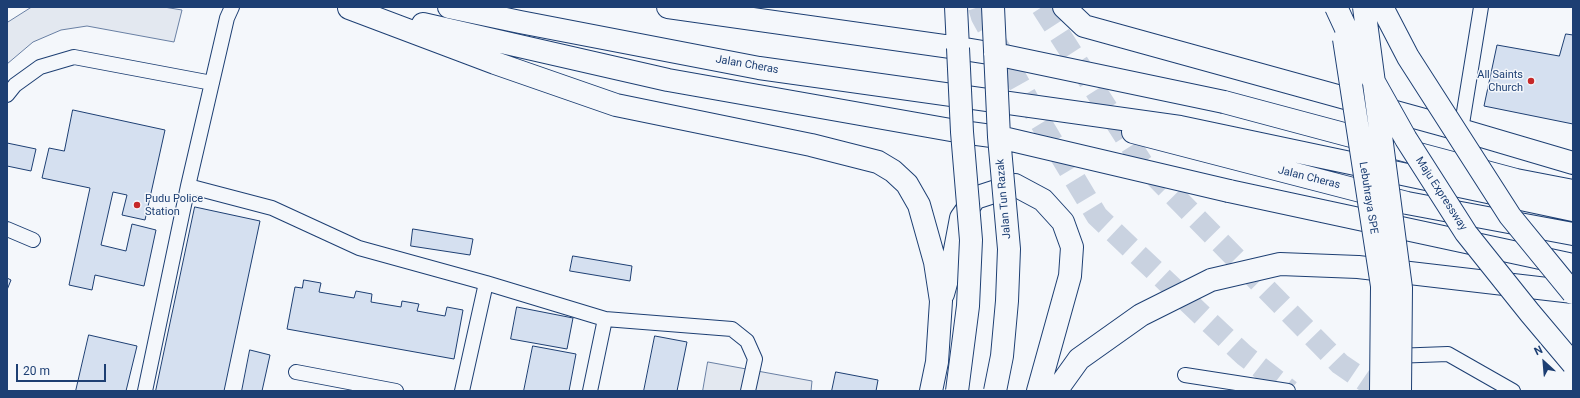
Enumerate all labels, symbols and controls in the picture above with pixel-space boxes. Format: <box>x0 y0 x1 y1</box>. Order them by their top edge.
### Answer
street label: Jalan Cheras <box>714 53 780 77</box>
place label: All Saints Church <box>1477 68 1523 94</box>
marker: All Saints Church <box>1526 76 1536 86</box>
street label: Maju Expressway <box>1412 155 1470 233</box>
street label: Jalan Tun Razak <box>994 158 1014 240</box>
street label: Lebuhraya SPE <box>1356 161 1380 235</box>
street label: Jalan Cheras <box>1276 164 1342 192</box>
place label: Pudu Police Station <box>145 192 203 218</box>
marker: Pudu Police Station <box>132 200 142 210</box>
north arrow <box>1524 342 1564 382</box>
text: N <box>1532 343 1545 358</box>
scale bar <box>18 356 108 382</box>
text: 20 m <box>23 364 50 378</box>

